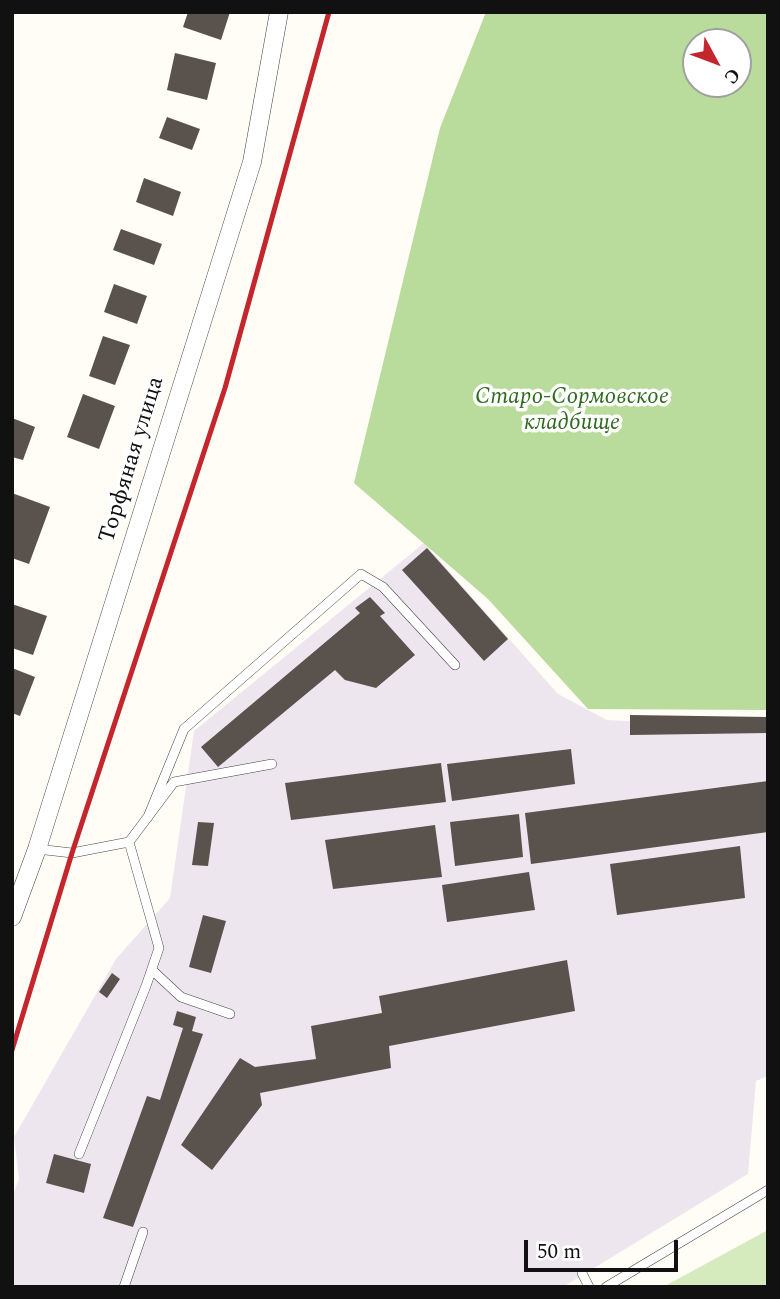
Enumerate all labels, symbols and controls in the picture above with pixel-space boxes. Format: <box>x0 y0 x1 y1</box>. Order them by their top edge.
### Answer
north arrow <box>682 28 752 98</box>
text: С <box>716 61 747 90</box>
street label: Торфяная улица <box>95 374 171 546</box>
park label: Старо-Сормовское кладбище <box>475 384 669 438</box>
scale bar <box>528 1226 682 1270</box>
text: 50 m <box>537 1236 581 1268</box>

